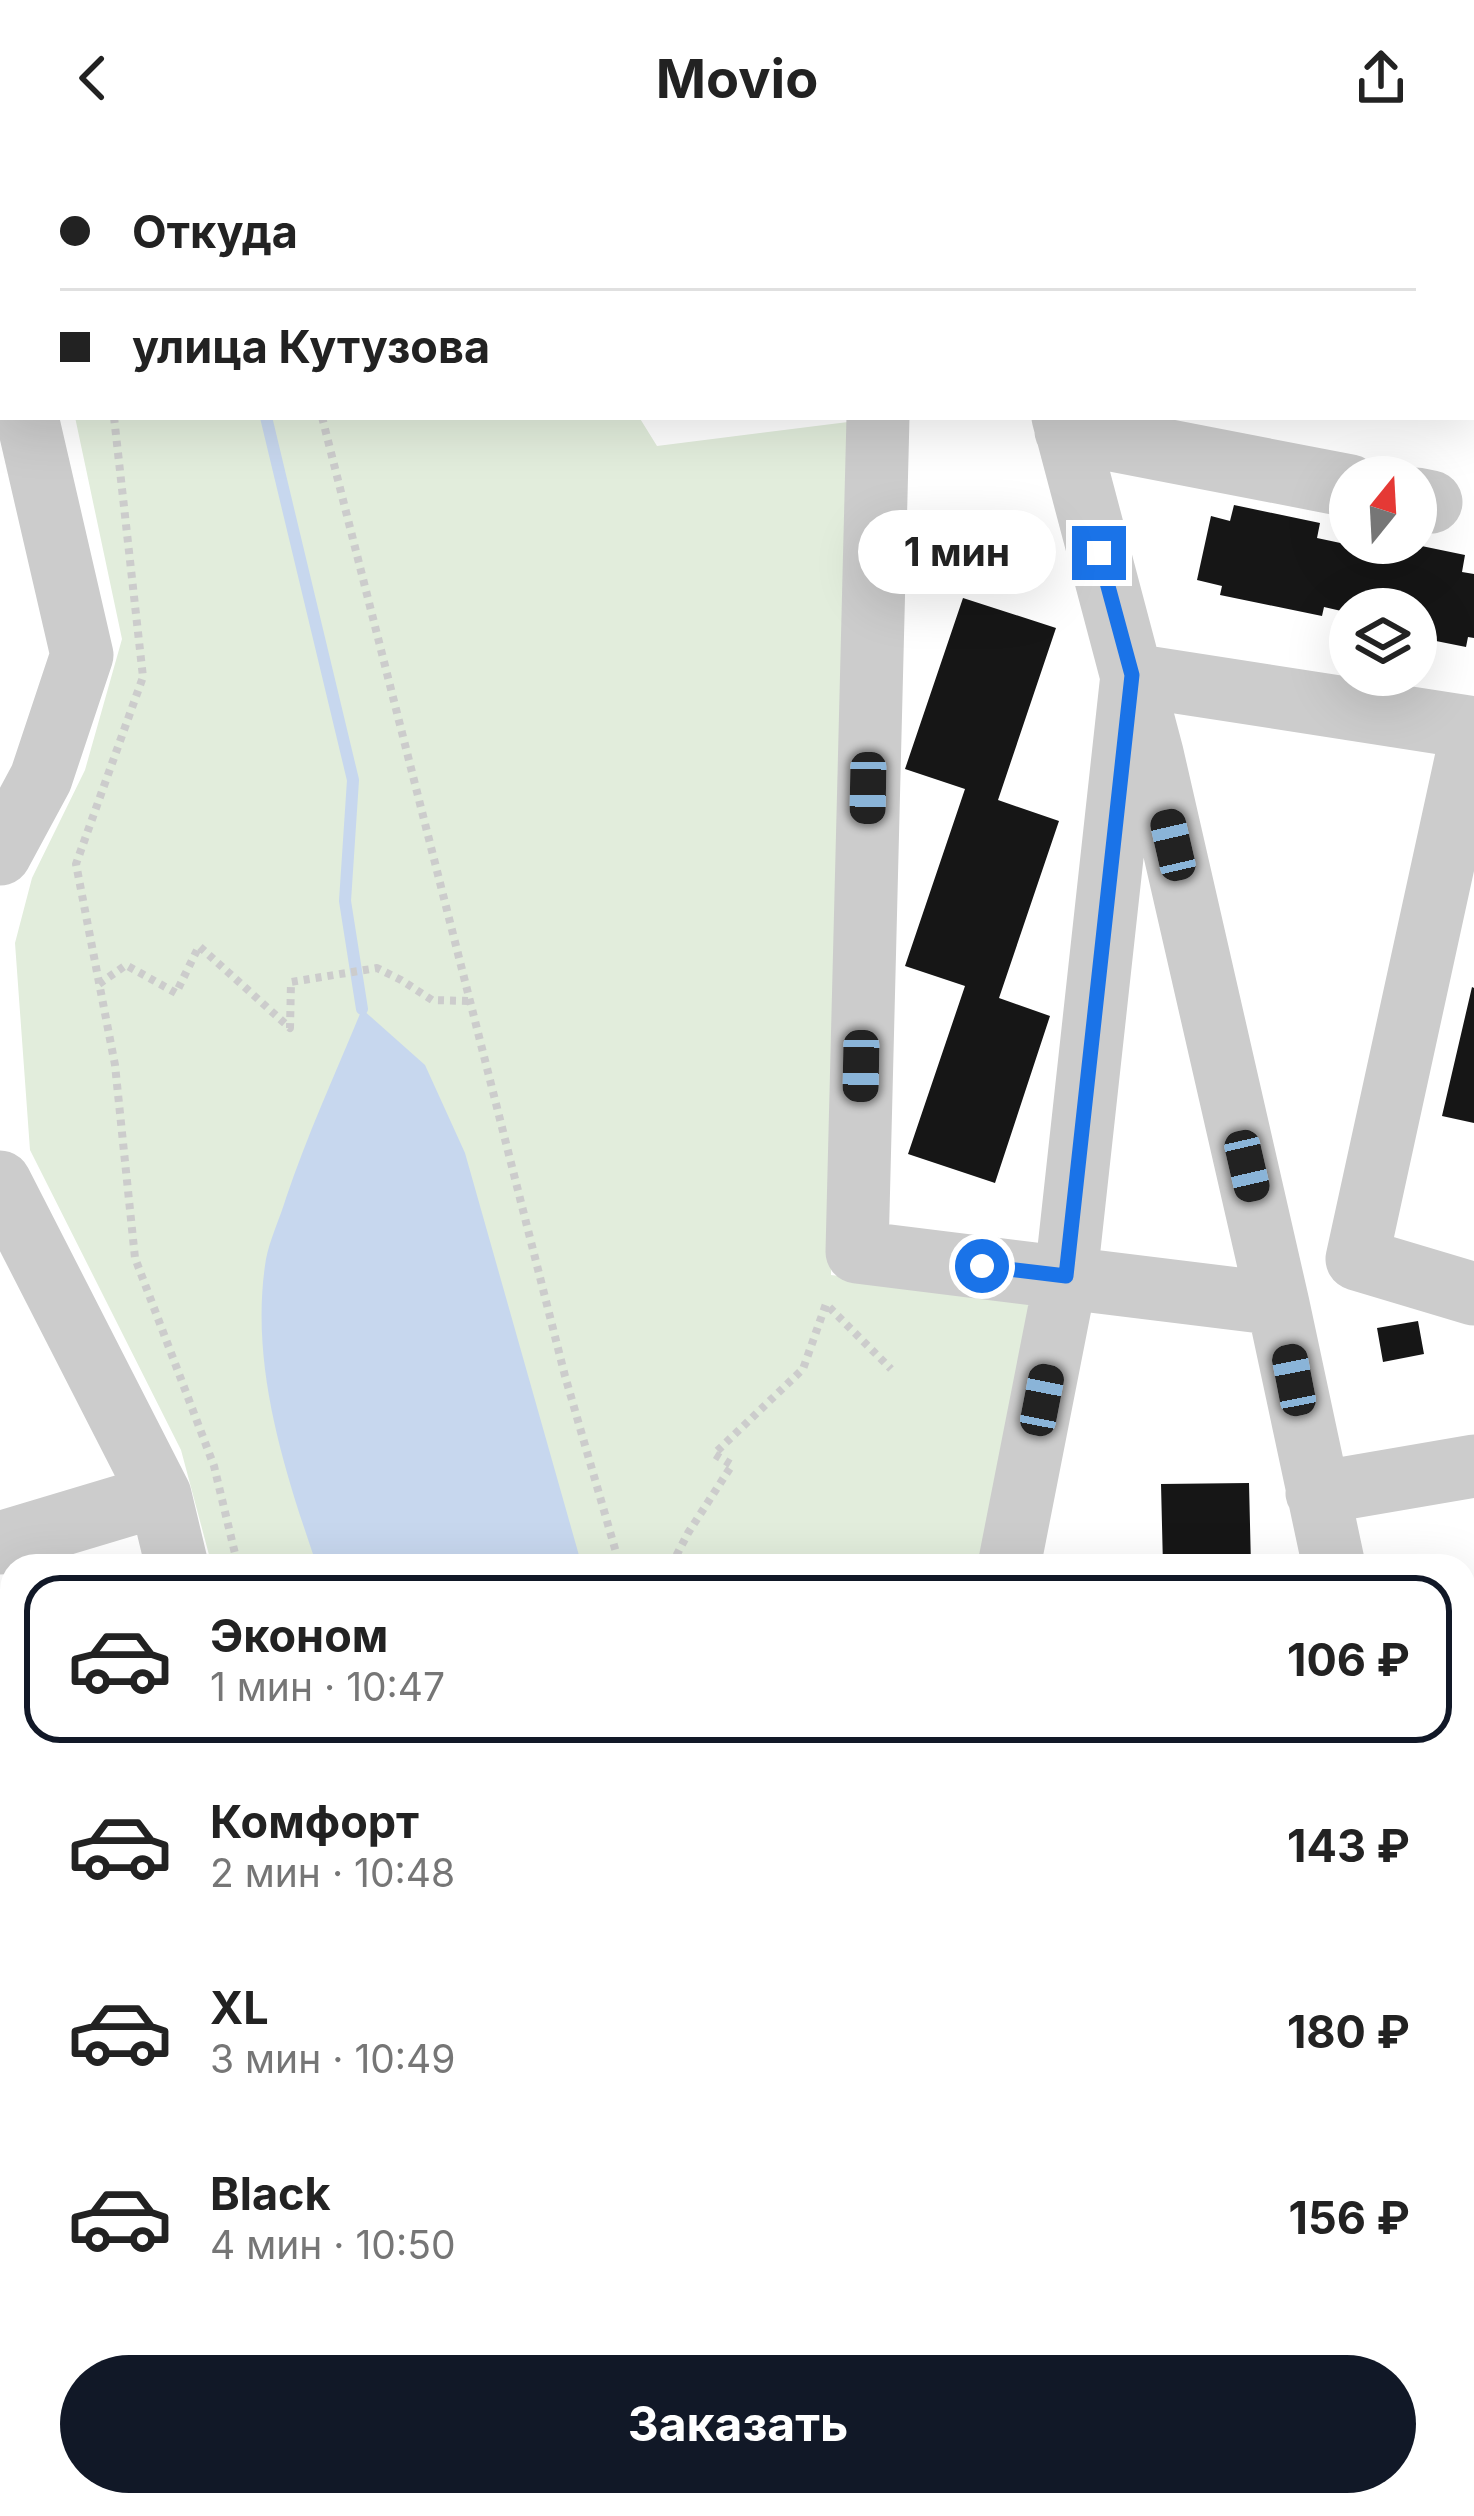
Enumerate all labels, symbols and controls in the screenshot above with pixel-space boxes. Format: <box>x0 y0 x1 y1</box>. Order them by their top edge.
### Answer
icon: back <box>60 45 126 111</box>
icon: share <box>1348 45 1414 111</box>
text: Movio <box>656 46 818 111</box>
text: Откуда <box>132 204 298 259</box>
text: улица Кутузова <box>132 319 490 374</box>
north arrow <box>1329 456 1437 564</box>
map controls <box>1329 456 1437 696</box>
callout: 1 мин <box>859 511 1057 595</box>
route end <box>1072 526 1126 580</box>
text: 1 мин <box>904 528 1010 575</box>
button: layers <box>1329 588 1437 696</box>
car <box>849 752 887 824</box>
car <box>1147 806 1199 884</box>
car <box>842 1030 880 1102</box>
car <box>1221 1127 1273 1205</box>
route start <box>955 1239 1009 1293</box>
car <box>1269 1341 1319 1419</box>
car <box>1017 1361 1067 1439</box>
icon: car <box>66 1605 174 1713</box>
text: Эконом <box>210 1608 388 1663</box>
text: 106 ₽ <box>1287 1632 1410 1687</box>
text: 1 мин · 10:47 <box>210 1663 445 1710</box>
icon: car <box>66 1791 174 1899</box>
text: Комфорт <box>210 1794 419 1849</box>
text: 143 ₽ <box>1287 1818 1410 1873</box>
text: 2 мин · 10:48 <box>210 1849 455 1896</box>
icon: car <box>66 1977 174 2085</box>
text: XL <box>210 1980 269 2035</box>
text: 180 ₽ <box>1287 2004 1410 2059</box>
text: 3 мин · 10:49 <box>210 2035 455 2082</box>
icon: car <box>66 2163 174 2271</box>
text: Black <box>210 2166 331 2221</box>
text: 156 ₽ <box>1289 2190 1410 2245</box>
text: 4 мин · 10:50 <box>210 2221 456 2268</box>
button: Заказать <box>60 2355 1416 2493</box>

